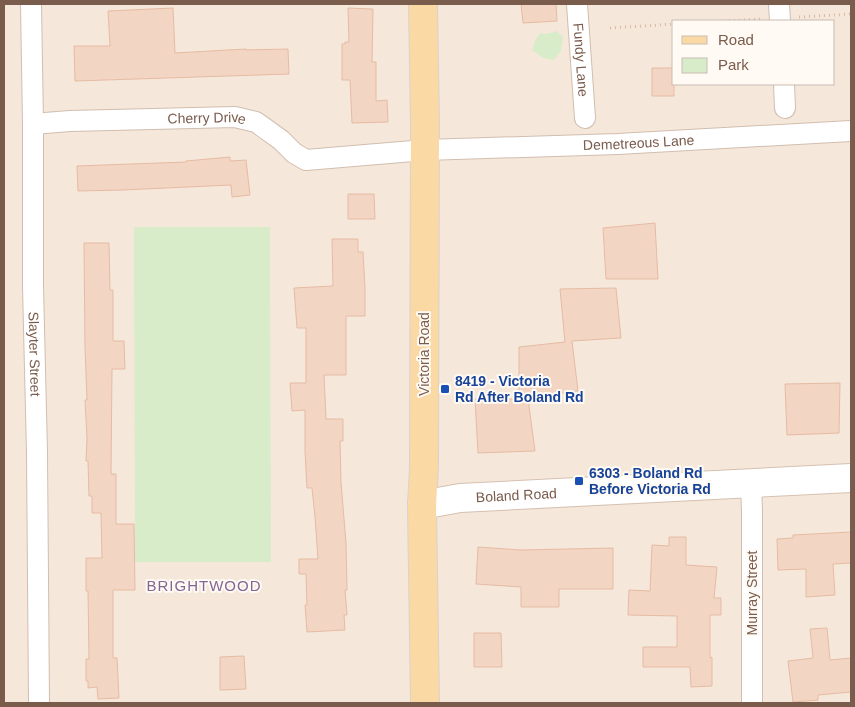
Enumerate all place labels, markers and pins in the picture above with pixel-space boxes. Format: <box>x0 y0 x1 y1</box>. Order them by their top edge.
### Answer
place label: 8419 - Victoria Rd After Boland Rd <box>455 373 584 405</box>
marker: 8419 - Victoria Rd After Boland Rd <box>439 383 451 395</box>
place label: 6303 - Boland Rd Before Victoria Rd <box>589 465 711 497</box>
marker: 6303 - Boland Rd Before Victoria Rd <box>573 475 585 487</box>

